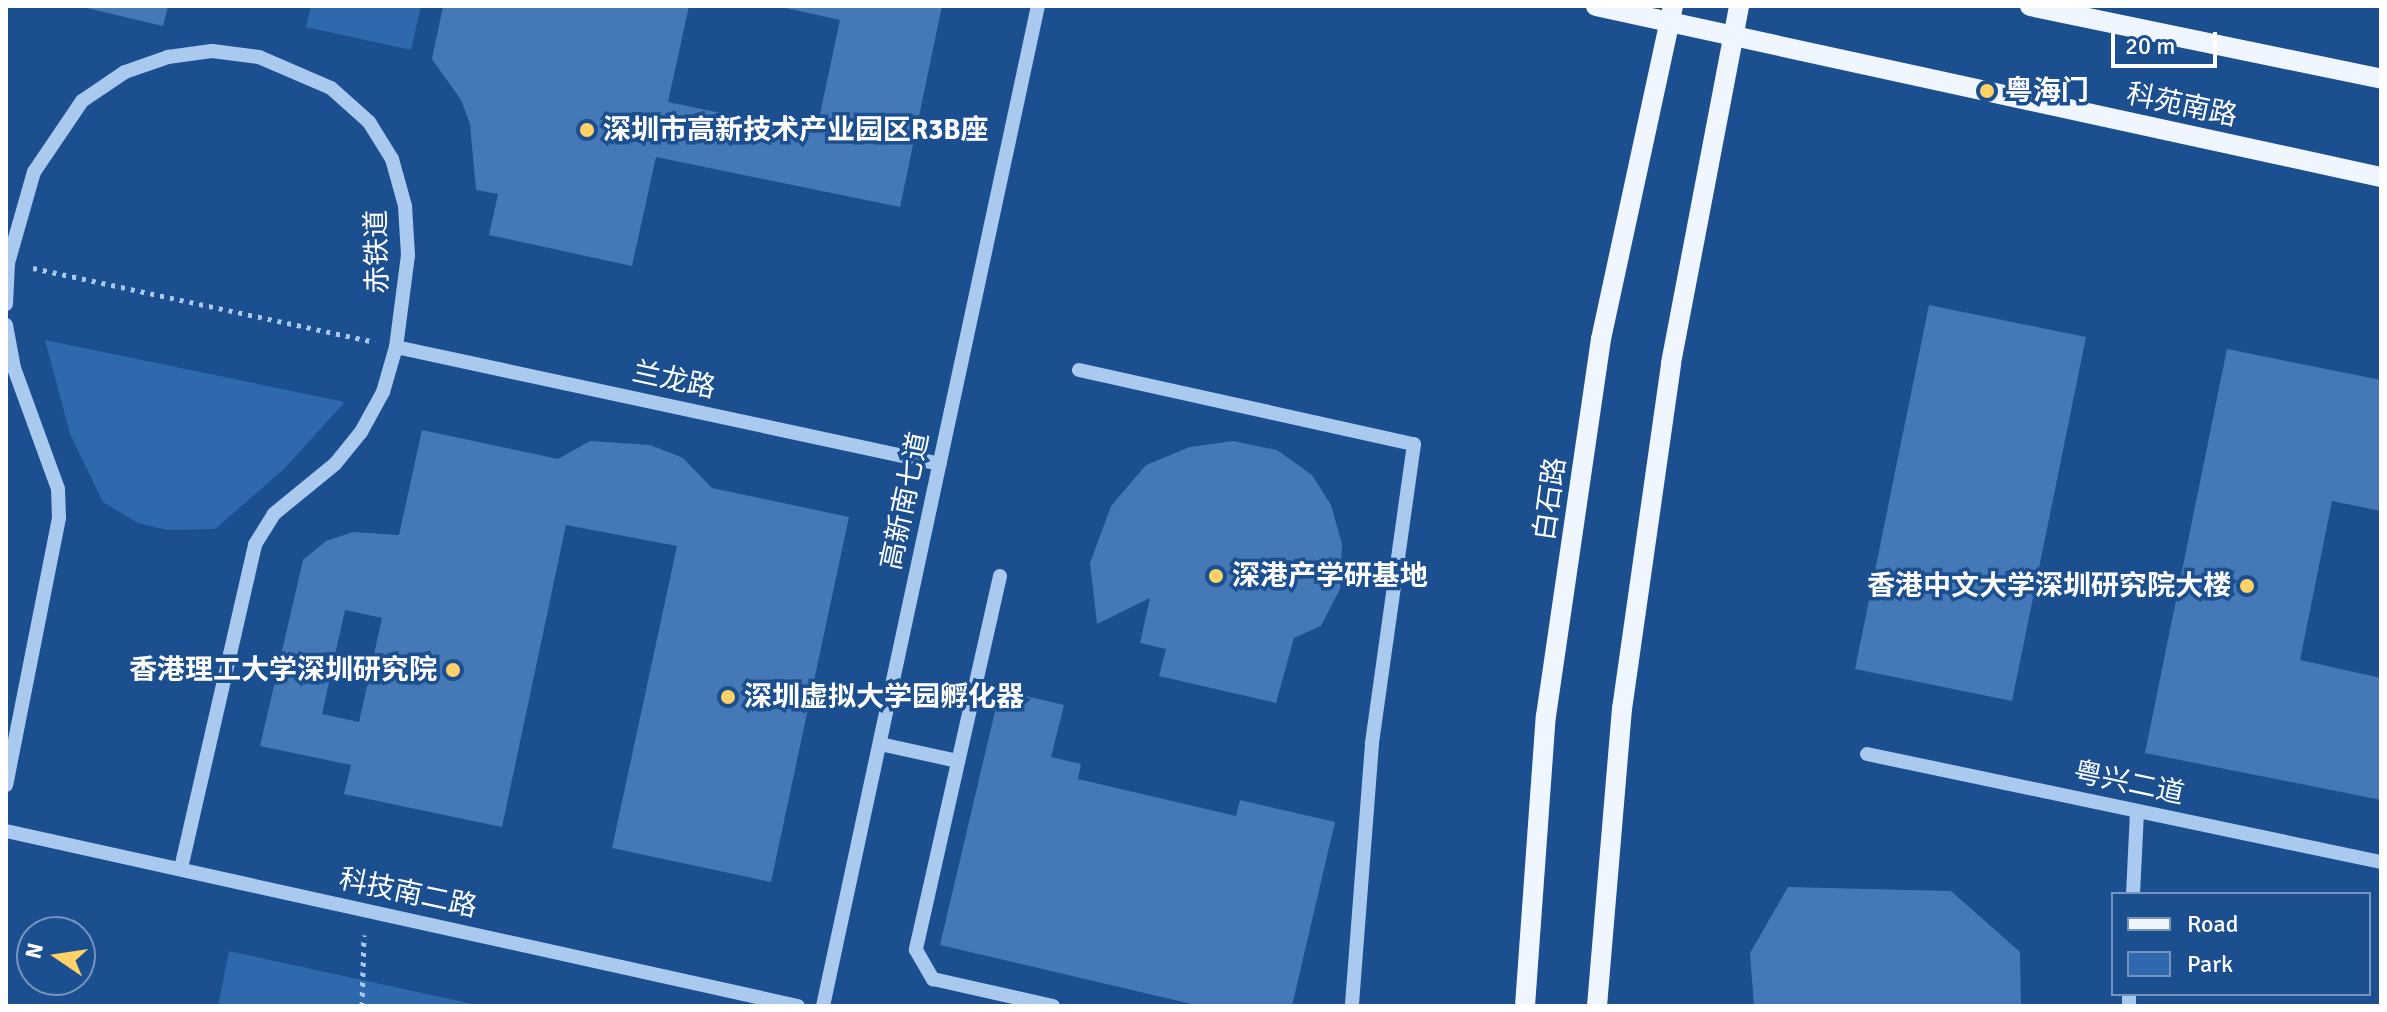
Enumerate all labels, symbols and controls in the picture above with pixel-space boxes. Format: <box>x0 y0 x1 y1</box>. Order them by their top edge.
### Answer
scale bar <box>2115 16 2221 66</box>
text: 20 m <box>2125 31 2175 61</box>
place label: 粤海门 <box>2005 74 2089 108</box>
street label: 科苑南路 <box>2124 77 2240 133</box>
marker: 粤海门 <box>1976 80 1998 102</box>
place label: 深圳市高新技术产业园区R3B座 <box>603 113 989 147</box>
marker: 深圳市高新技术产业园区R3B座 <box>578 121 596 139</box>
street label: 赤铁道 <box>359 210 395 294</box>
street label: 兰龙路 <box>629 355 719 405</box>
street label: 高新南七道 <box>874 429 936 573</box>
street label: 白石路 <box>1528 455 1572 543</box>
place label: 深港产学研基地 <box>1232 559 1428 593</box>
marker: 深港产学研基地 <box>1207 567 1225 585</box>
place label: 香港中文大学深圳研究院大楼 <box>1867 569 2231 603</box>
marker: 香港中文大学深圳研究院大楼 <box>2238 577 2256 595</box>
place label: 香港理工大学深圳研究院 <box>129 653 437 687</box>
marker: 香港理工大学深圳研究院 <box>444 661 462 679</box>
place label: 深圳虚拟大学园孵化器 <box>744 680 1024 714</box>
marker: 深圳虚拟大学园孵化器 <box>719 688 737 706</box>
street label: 粤兴二道 <box>2071 755 2187 811</box>
street label: 科技南二路 <box>336 862 480 924</box>
legend <box>2111 892 2371 996</box>
text: Road <box>2187 909 2238 939</box>
north arrow <box>16 916 96 996</box>
text: N <box>19 940 49 961</box>
text: Park <box>2187 949 2233 979</box>

